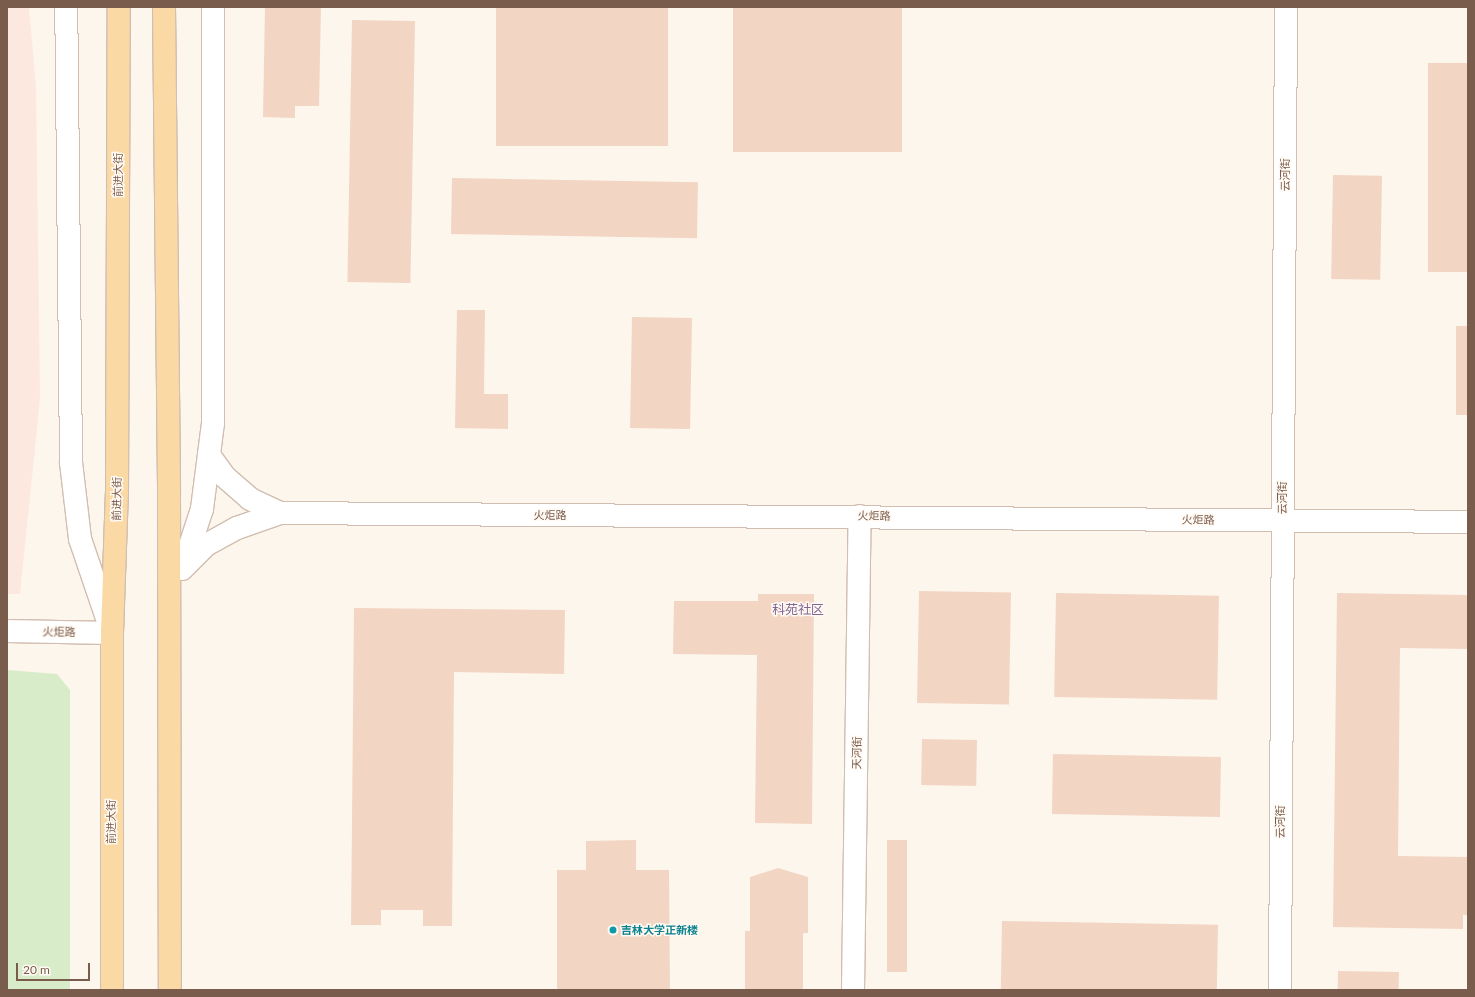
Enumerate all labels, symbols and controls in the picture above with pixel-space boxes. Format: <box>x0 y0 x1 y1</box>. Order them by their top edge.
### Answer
street label: 前进大街 <box>111 153 125 197</box>
street label: 云河街 <box>1278 159 1292 191</box>
street label: 前进大街 <box>110 477 124 521</box>
street label: 云河街 <box>1275 482 1289 514</box>
street label: 火炬路 <box>534 508 566 522</box>
street label: 火炬路 <box>857 509 891 523</box>
street label: 火炬路 <box>1181 513 1215 527</box>
district label: 科苑社区 <box>772 601 824 617</box>
street label: 火炬路 <box>42 625 76 639</box>
street label: 天河街 <box>850 736 864 770</box>
street label: 前进大街 <box>104 800 118 844</box>
street label: 云河街 <box>1273 806 1287 838</box>
place label: 吉林大学正新楼 <box>621 923 698 937</box>
marker: 吉林大学正新楼 <box>608 925 618 935</box>
scale bar <box>18 955 92 981</box>
text: 20 m <box>23 962 50 977</box>

